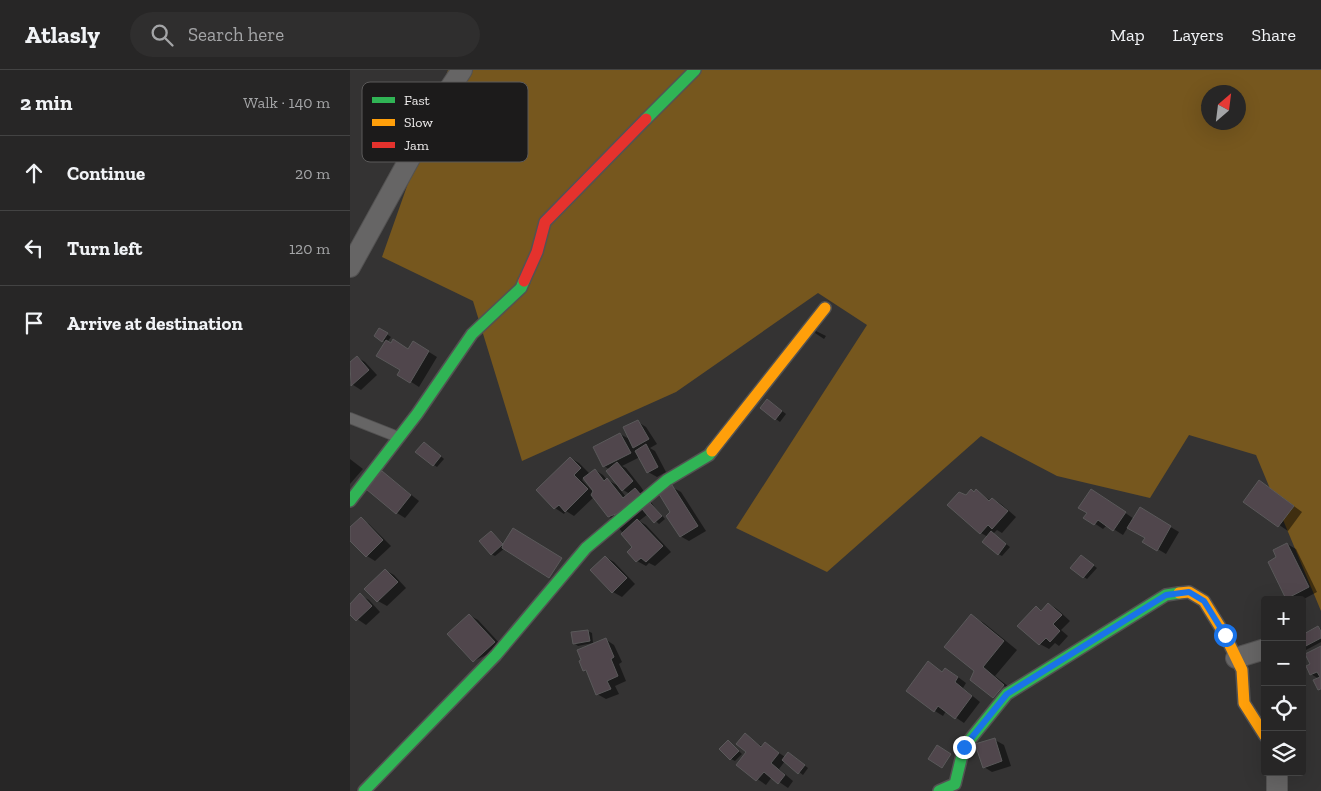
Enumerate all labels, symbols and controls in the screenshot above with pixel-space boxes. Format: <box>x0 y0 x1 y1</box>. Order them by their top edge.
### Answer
search box <box>130 12 480 57</box>
text: Atlasly <box>25 20 100 49</box>
icon: search <box>148 21 176 49</box>
text: Search here <box>188 23 284 46</box>
text: Map <box>1110 24 1145 46</box>
text: Layers <box>1173 24 1224 46</box>
text: Share <box>1252 24 1296 46</box>
legend <box>362 82 528 162</box>
north arrow <box>1201 85 1246 130</box>
text: 2 min <box>20 90 72 115</box>
text: Fast <box>404 92 431 109</box>
text: Walk · 140 m <box>243 93 330 112</box>
text: Slow <box>404 114 433 131</box>
text: Jam <box>404 137 429 154</box>
icon: ahead <box>20 159 48 187</box>
text: Continue <box>67 162 145 185</box>
text: 20 m <box>295 164 330 183</box>
icon: left <box>20 234 48 262</box>
text: Turn left <box>67 237 142 260</box>
text: 120 m <box>289 239 330 258</box>
icon: arrive <box>20 309 48 337</box>
text: Arrive at destination <box>67 312 243 335</box>
map controls <box>1261 596 1306 776</box>
button: + <box>1261 596 1306 641</box>
route start <box>1214 624 1237 647</box>
button: − <box>1261 641 1306 686</box>
button: locate <box>1261 686 1306 731</box>
button: layers <box>1261 731 1306 776</box>
route end <box>953 736 976 759</box>

